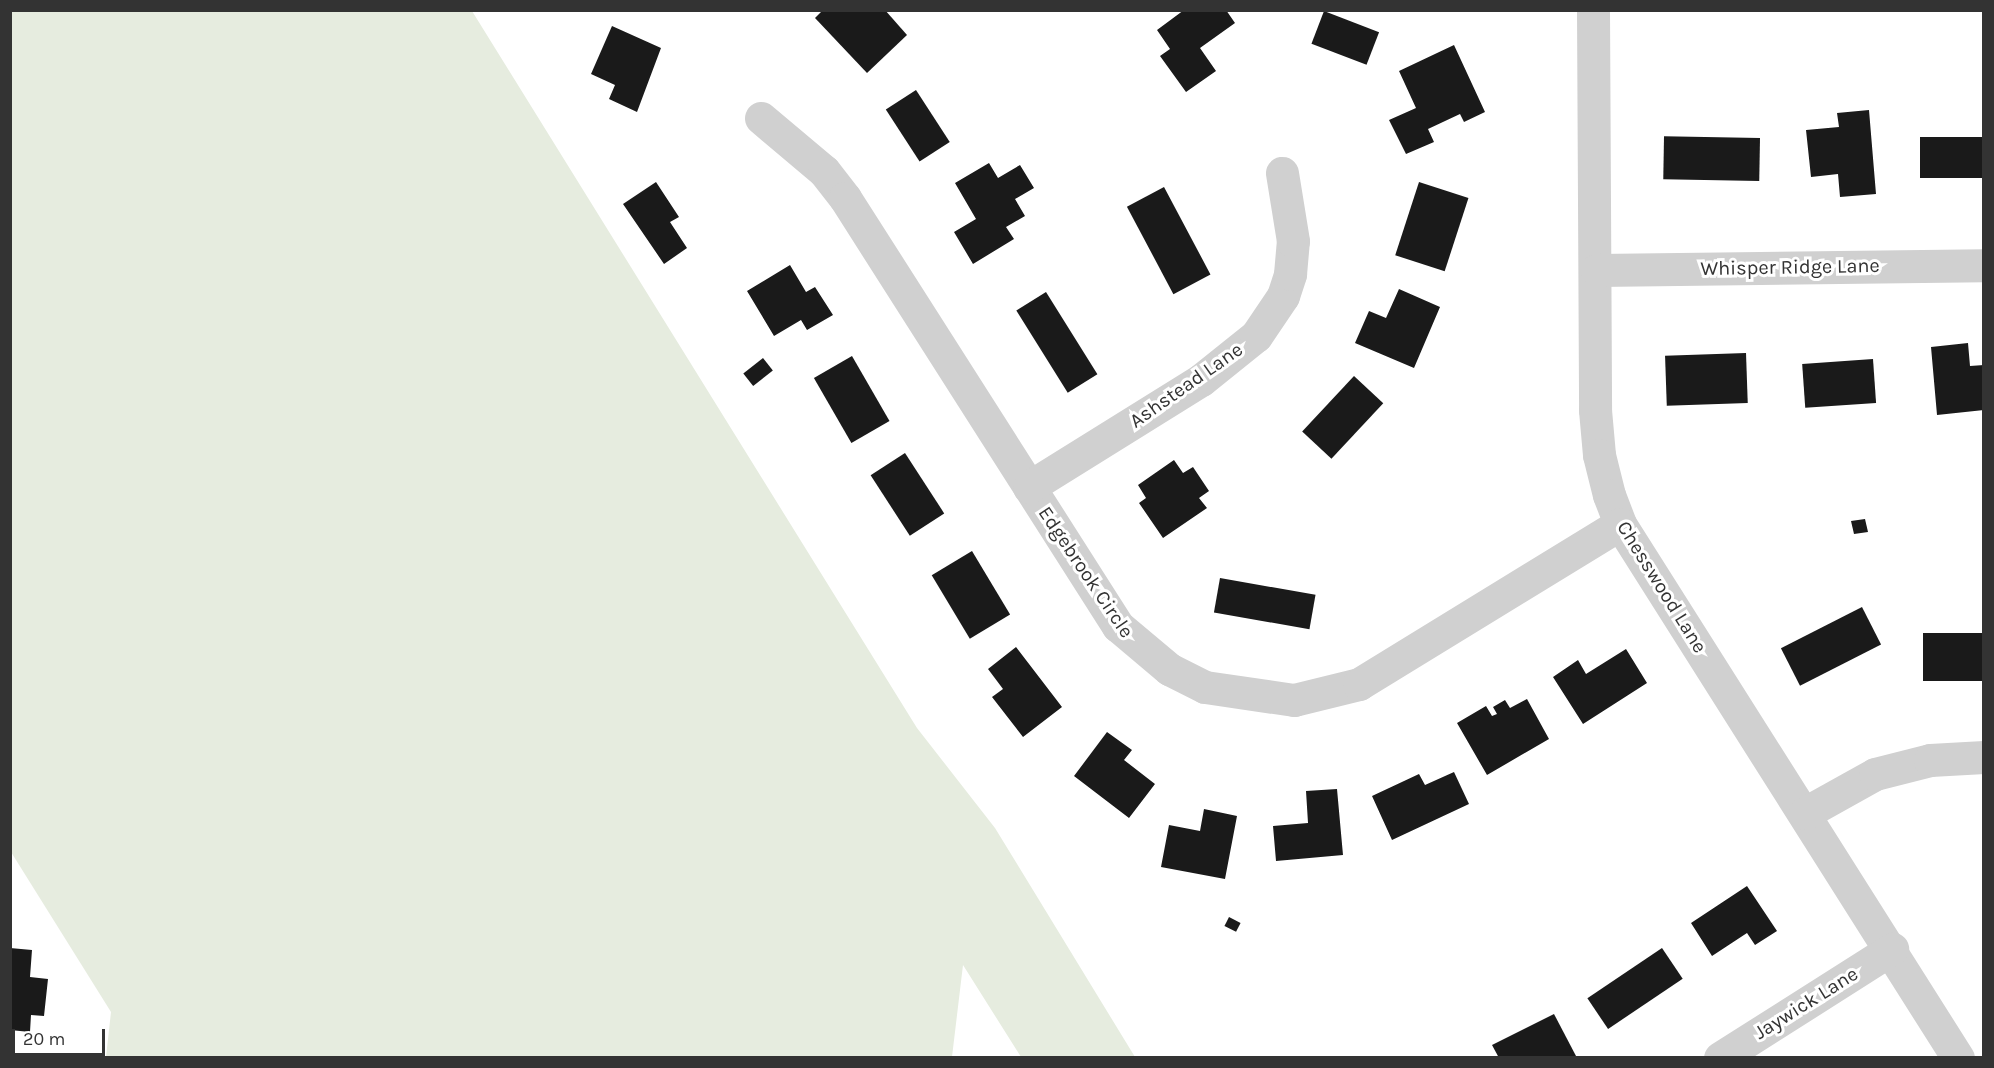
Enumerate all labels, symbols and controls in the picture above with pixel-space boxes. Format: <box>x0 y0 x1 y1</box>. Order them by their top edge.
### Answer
street label: Whisper Ridge Lane <box>1700 253 1880 281</box>
street label: Ashstead Lane <box>1125 337 1247 433</box>
street label: Edgebrook Circle <box>1033 502 1139 642</box>
street label: Chesswood Lane <box>1612 516 1712 658</box>
street label: Jaywick Lane <box>1750 962 1862 1044</box>
scale bar <box>15 1017 108 1055</box>
text: 20 m <box>23 1028 65 1050</box>

